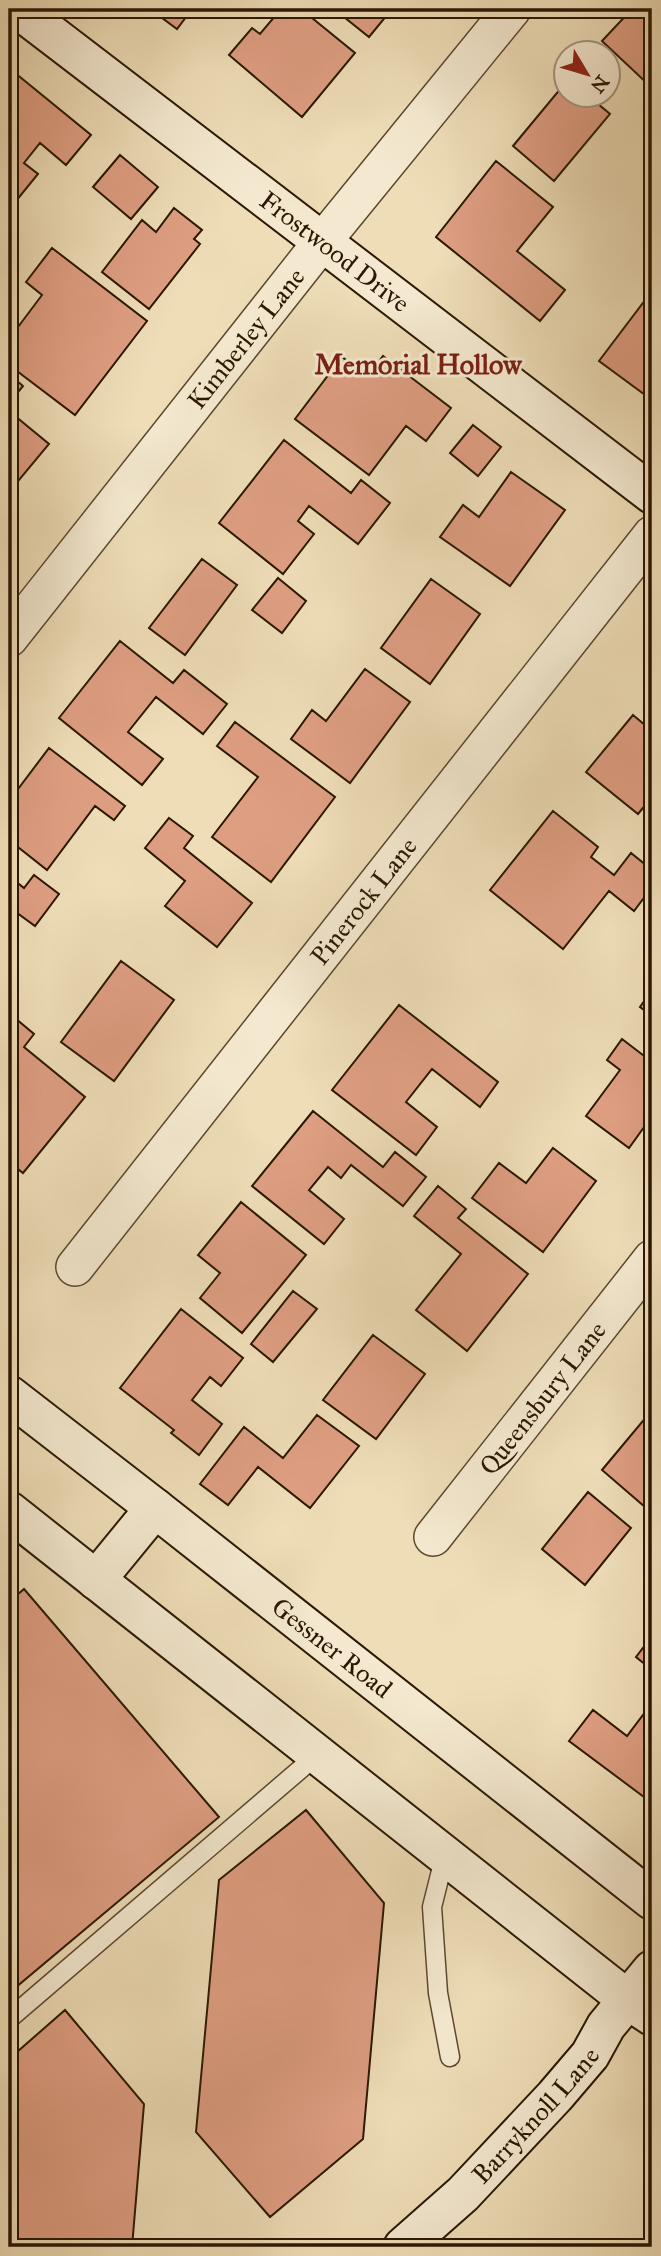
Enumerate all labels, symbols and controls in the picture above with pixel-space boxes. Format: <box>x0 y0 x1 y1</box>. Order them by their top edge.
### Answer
north arrow <box>552 38 622 108</box>
text: N <box>586 71 614 98</box>
street label: Frostwood Drive <box>254 184 416 319</box>
street label: Kimberley Lane <box>180 261 312 415</box>
district label: Memorial Hollow <box>314 347 523 382</box>
street label: Pinerock Lane <box>303 831 424 971</box>
street label: Queensbury Lane <box>472 1315 613 1481</box>
street label: Gessner Road <box>265 1590 399 1705</box>
street label: Barryknoll Lane <box>465 2042 607 2190</box>

